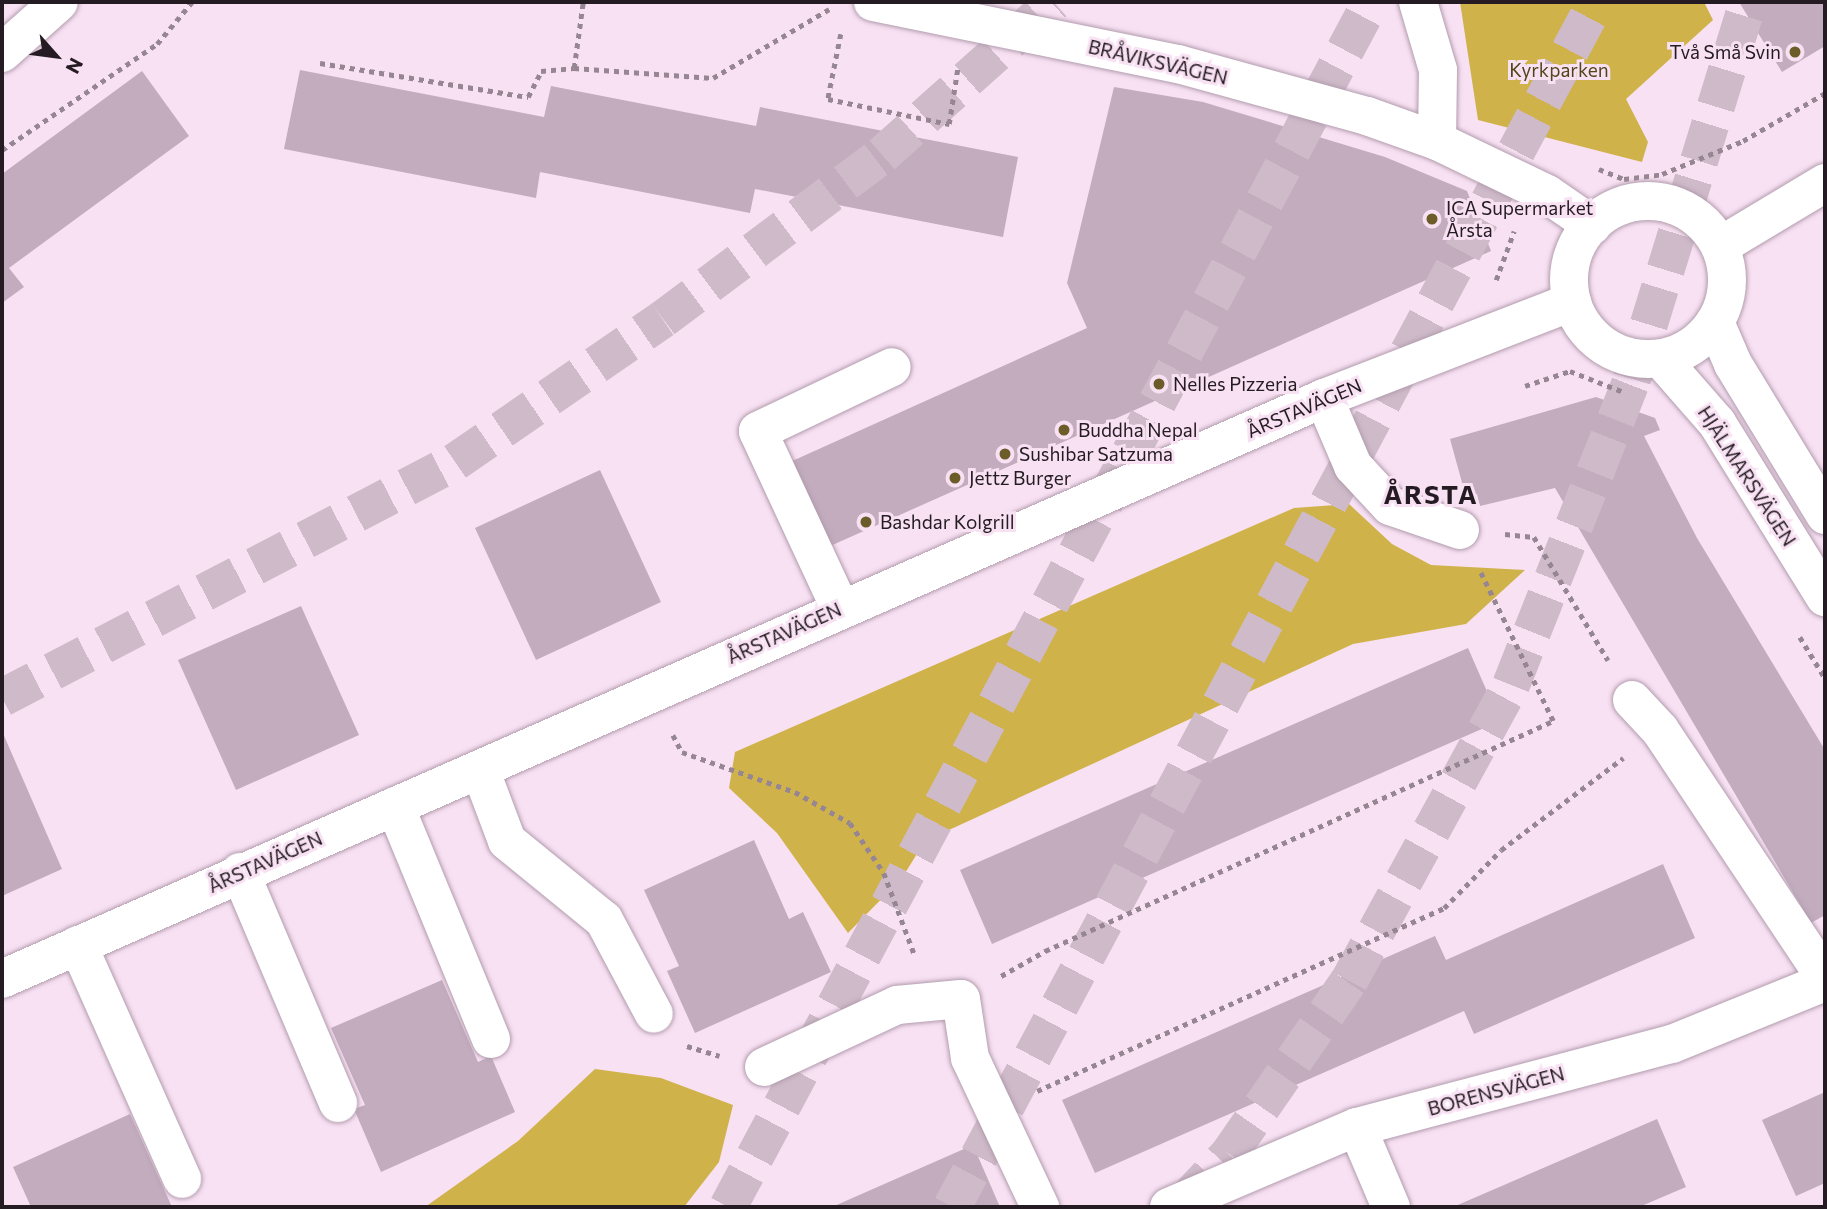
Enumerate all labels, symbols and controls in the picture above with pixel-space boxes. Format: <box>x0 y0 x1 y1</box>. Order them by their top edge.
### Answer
north arrow <box>21 21 91 91</box>
street label: BRÅVIKSVÄGEN <box>1086 35 1230 89</box>
place label: Två Små Svin <box>1670 41 1781 63</box>
marker: Två Små Svin <box>1787 44 1803 60</box>
text: N <box>61 54 88 78</box>
park label: Kyrkparken <box>1509 59 1609 81</box>
place label: ICA Supermarket Årsta <box>1446 197 1593 241</box>
marker: ICA Supermarket Årsta <box>1424 211 1440 227</box>
place label: Nelles Pizzeria <box>1173 373 1297 395</box>
street label: ÅRSTAVÄGEN <box>1243 374 1365 442</box>
marker: Nelles Pizzeria <box>1151 376 1167 392</box>
street label: HJÄLMARSVÄGEN <box>1693 402 1801 550</box>
place label: Buddha Nepal <box>1078 419 1198 441</box>
marker: Buddha Nepal <box>1056 422 1072 438</box>
place label: Sushibar Satzuma <box>1019 443 1173 465</box>
marker: Sushibar Satzuma <box>997 446 1013 462</box>
place label: Jettz Burger <box>969 467 1071 489</box>
marker: Jettz Burger <box>947 470 963 486</box>
district label: ÅRSTA <box>1384 478 1478 510</box>
place label: Bashdar Kolgrill <box>880 511 1015 533</box>
marker: Bashdar Kolgrill <box>858 514 874 530</box>
street label: ÅRSTAVÄGEN <box>723 598 845 668</box>
street label: ÅRSTAVÄGEN <box>204 827 326 897</box>
street label: BORENSVÄGEN <box>1425 1062 1567 1120</box>

